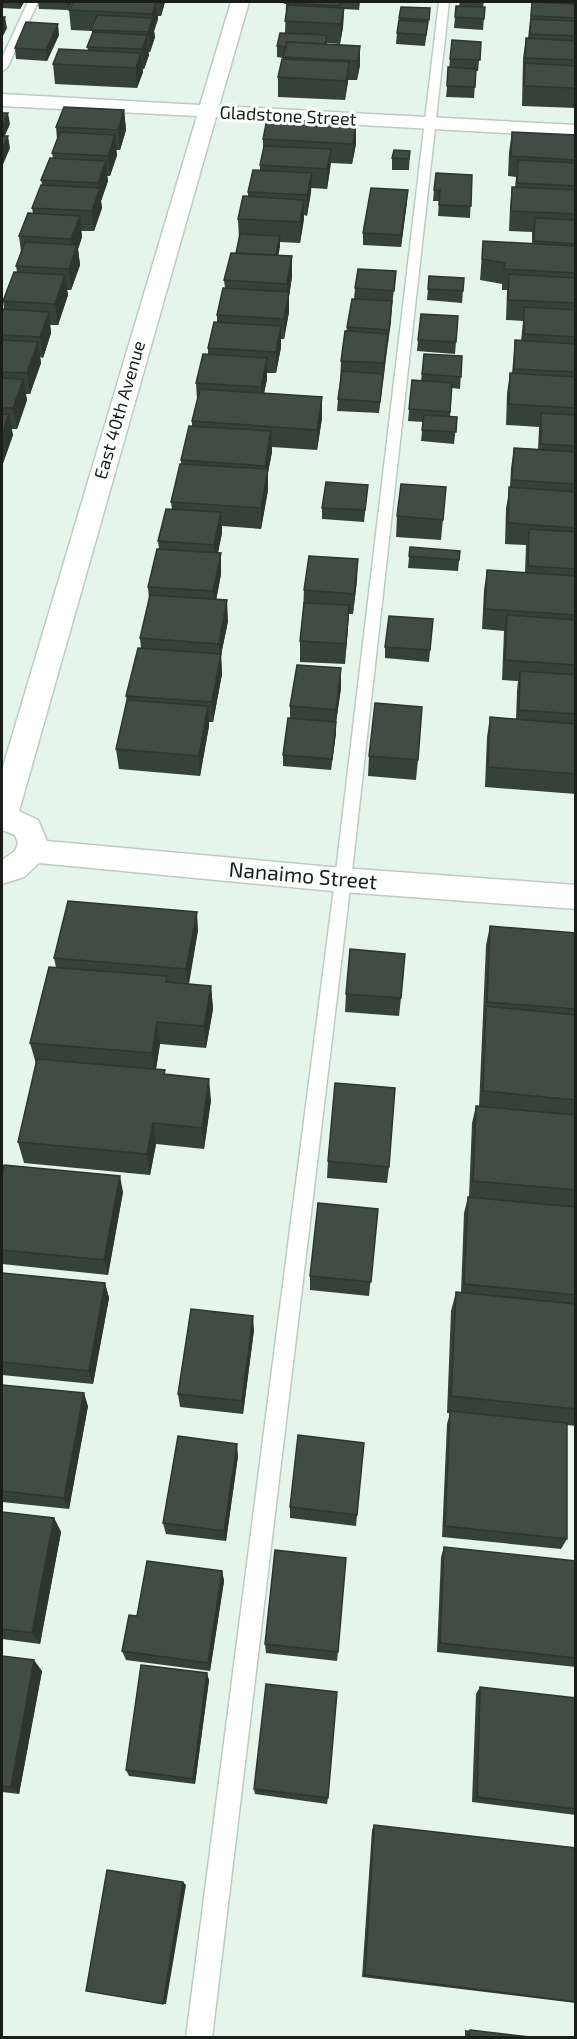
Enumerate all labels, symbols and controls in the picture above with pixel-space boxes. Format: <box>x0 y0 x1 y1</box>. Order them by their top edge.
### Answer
street label: Gladstone Street <box>219 100 357 130</box>
street label: East 40th Avenue <box>89 338 149 482</box>
street label: Nanaimo Street <box>228 856 378 893</box>

